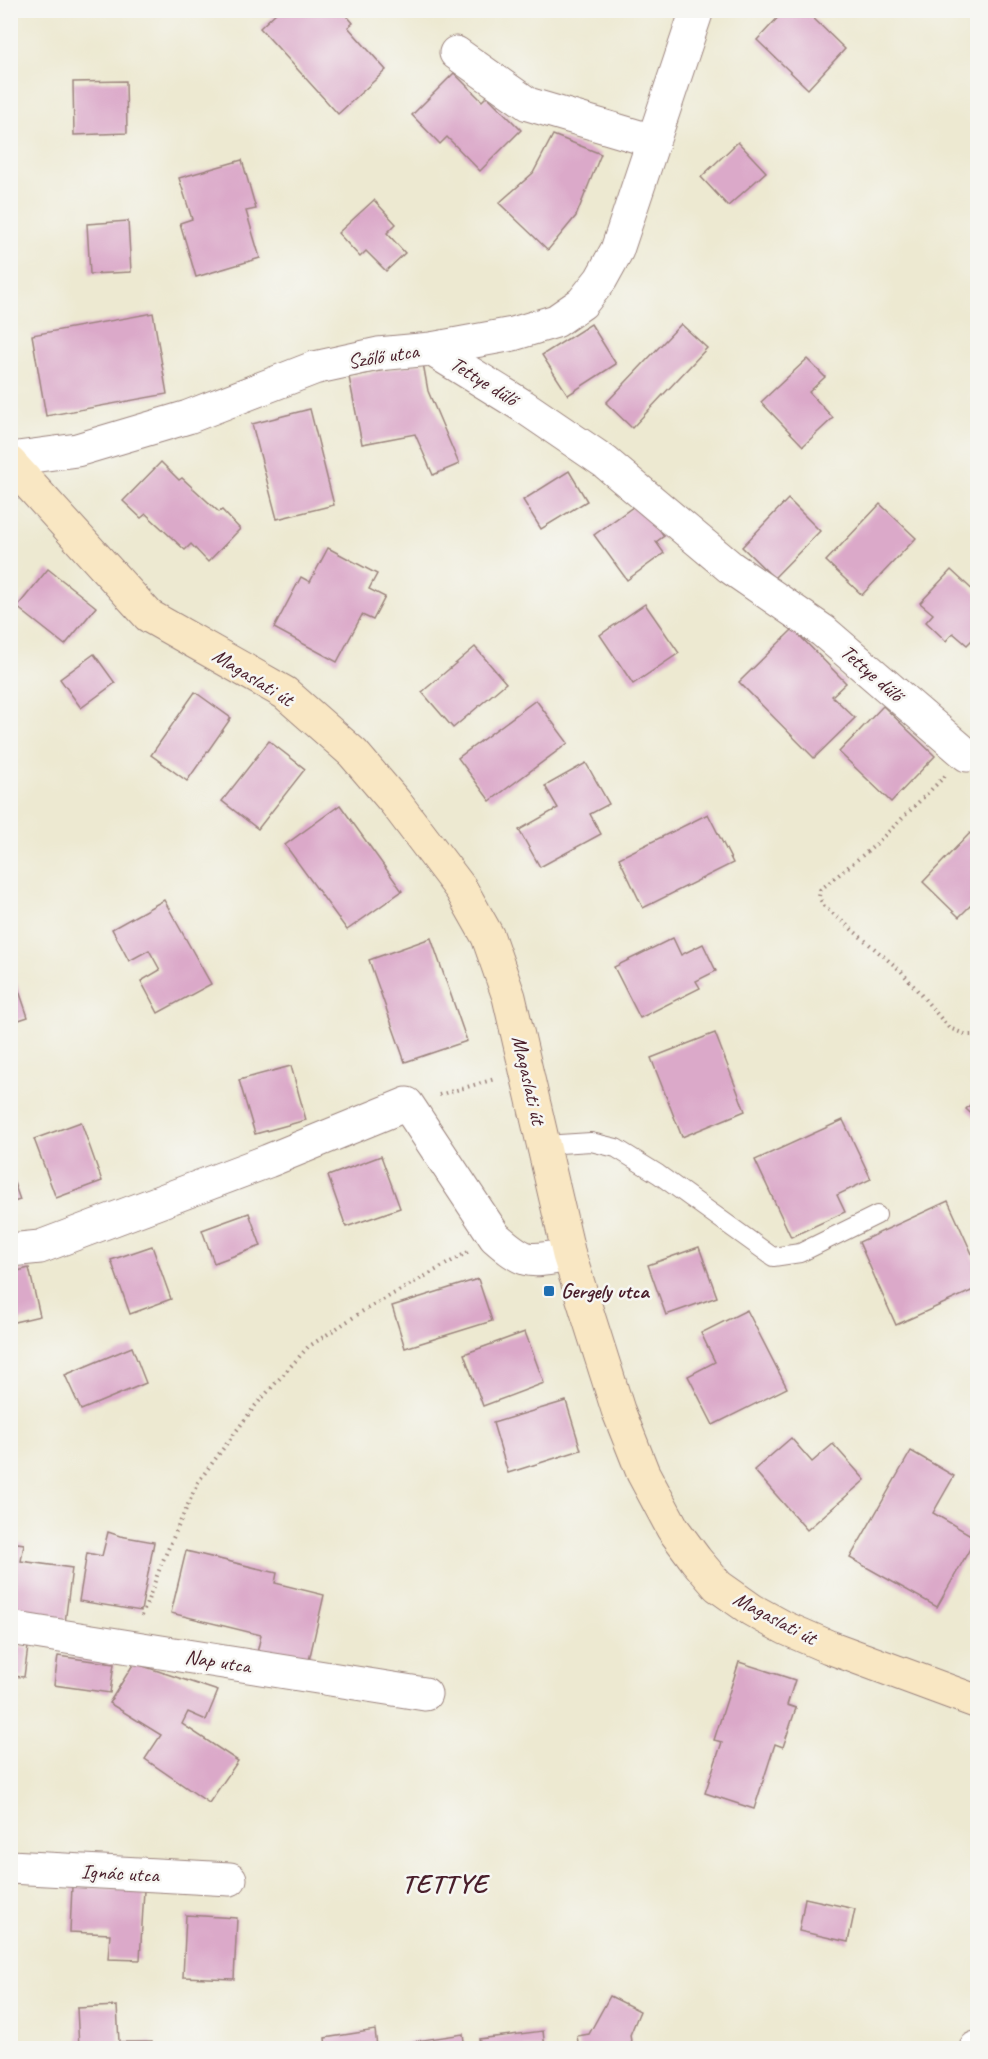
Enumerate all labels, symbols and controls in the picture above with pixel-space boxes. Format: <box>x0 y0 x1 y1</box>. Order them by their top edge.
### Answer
street label: Szőlő utca <box>346 337 422 374</box>
street label: Tettye dűlő <box>446 350 526 414</box>
street label: Tettye dűlő <box>835 639 911 710</box>
street label: Magaslati út <box>208 642 300 713</box>
street label: Magaslati út <box>506 1033 552 1129</box>
place label: Gergely utca <box>561 1278 650 1304</box>
marker: Gergely utca <box>542 1284 556 1298</box>
street label: Magaslati út <box>729 1585 823 1652</box>
street label: Nap utca <box>183 1643 255 1679</box>
street label: Ignác utca <box>80 1858 161 1888</box>
district label: TETTYE <box>402 1866 490 1900</box>

